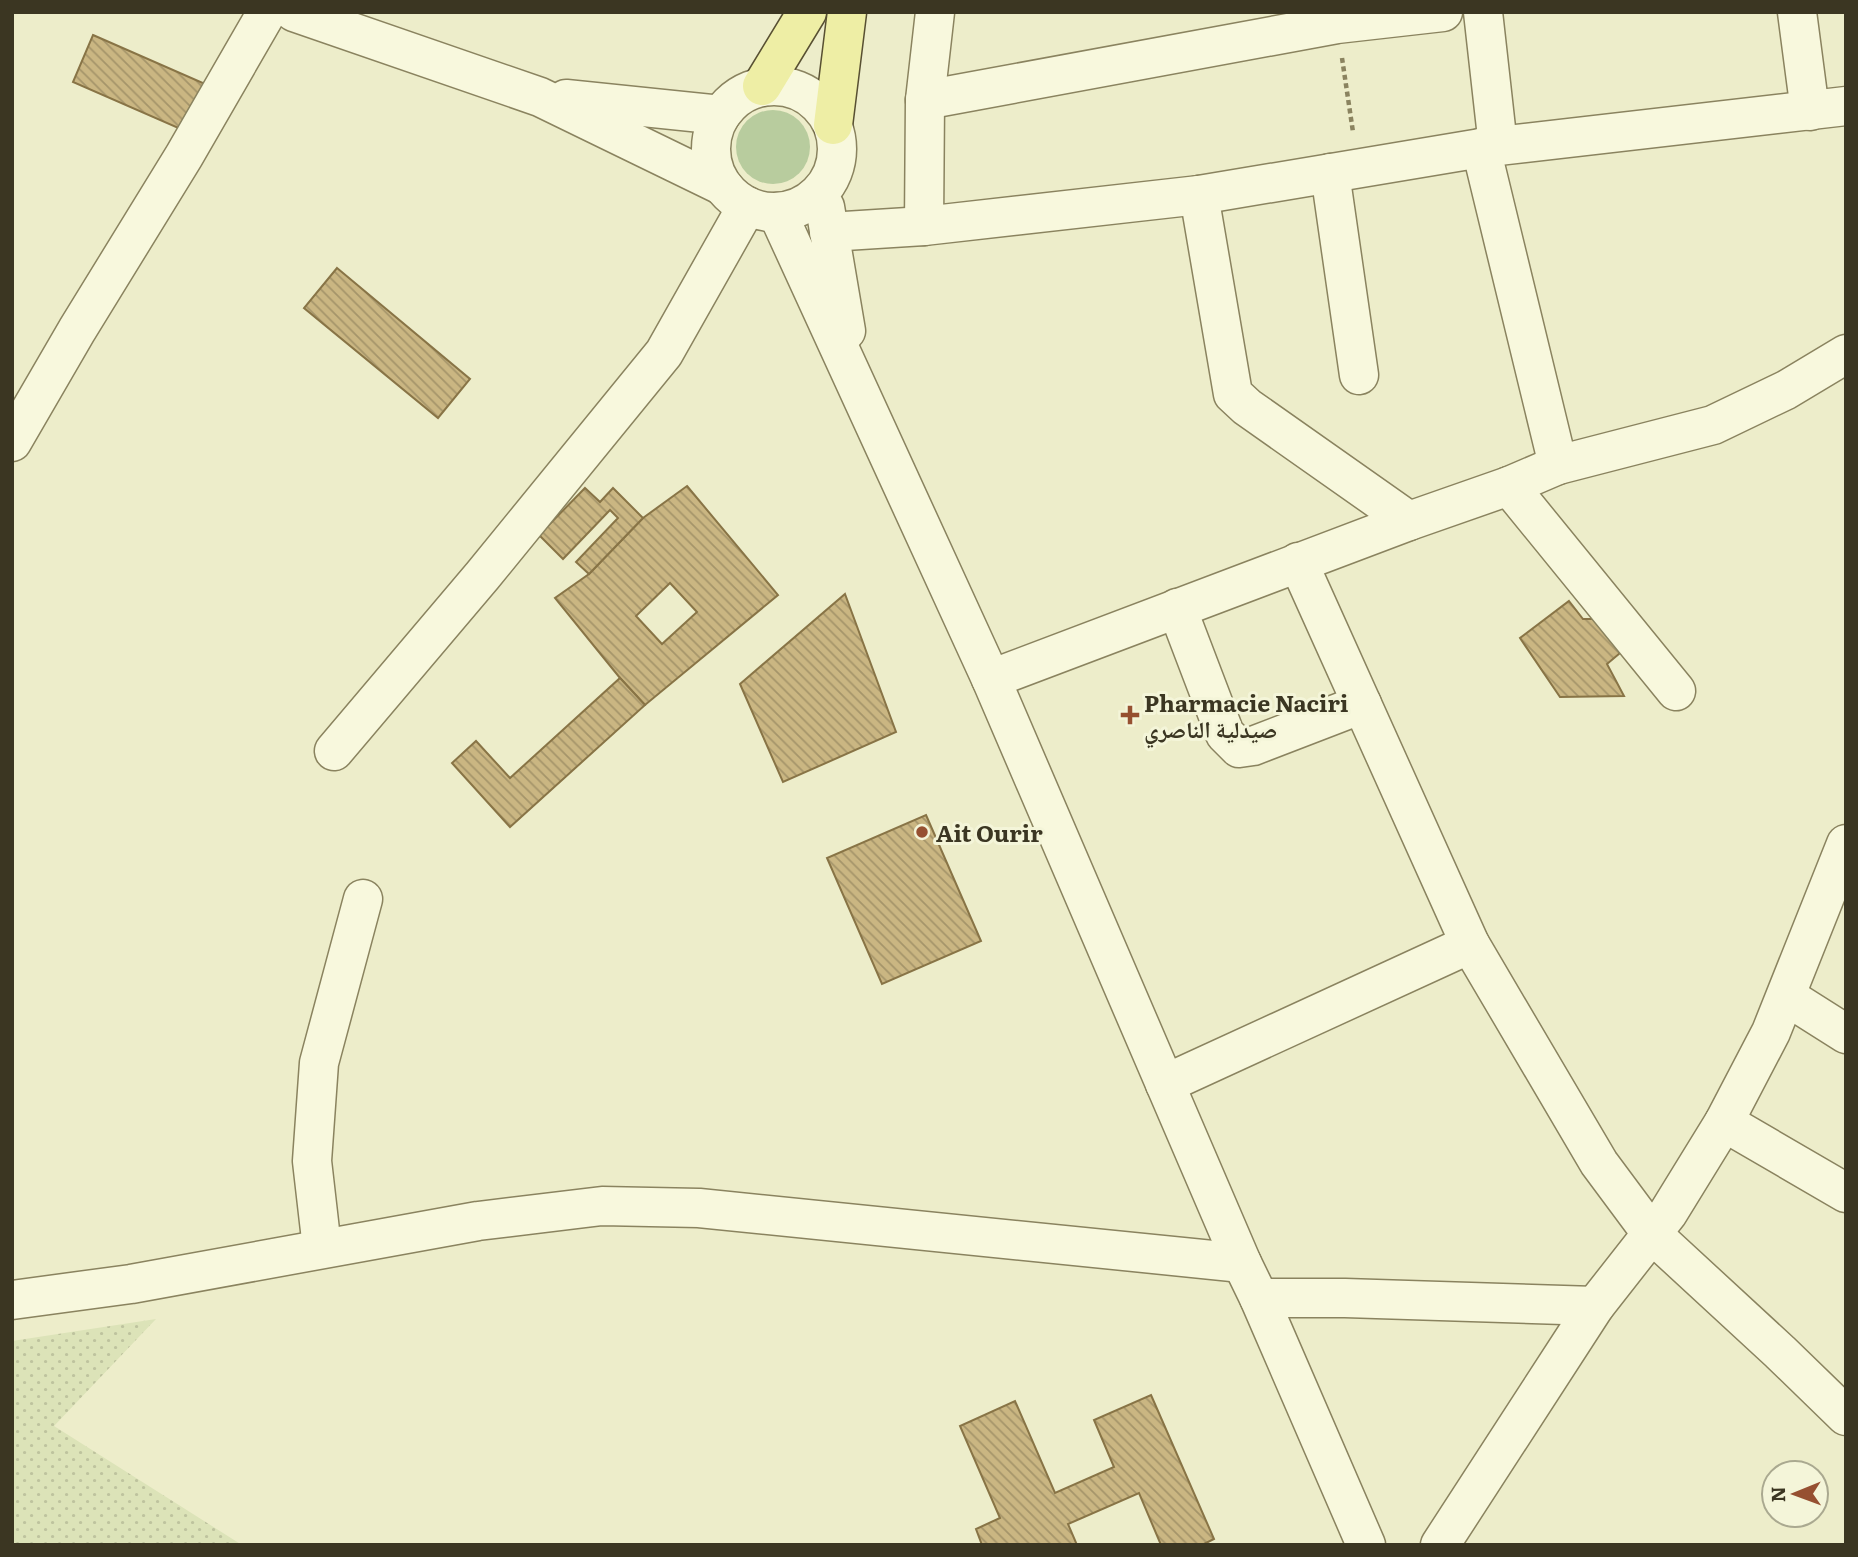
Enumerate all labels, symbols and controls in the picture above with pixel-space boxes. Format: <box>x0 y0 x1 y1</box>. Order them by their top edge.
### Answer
place label: Pharmacie Naciri صيدلية الناصري <box>1144 685 1348 749</box>
marker: Pharmacie Naciri صيدلية الناصري <box>1122 707 1138 723</box>
place label: Ait Ourir <box>936 815 1043 849</box>
marker: Ait Ourir <box>914 824 930 840</box>
north arrow <box>1760 1459 1830 1529</box>
text: N <box>1763 1486 1791 1503</box>

